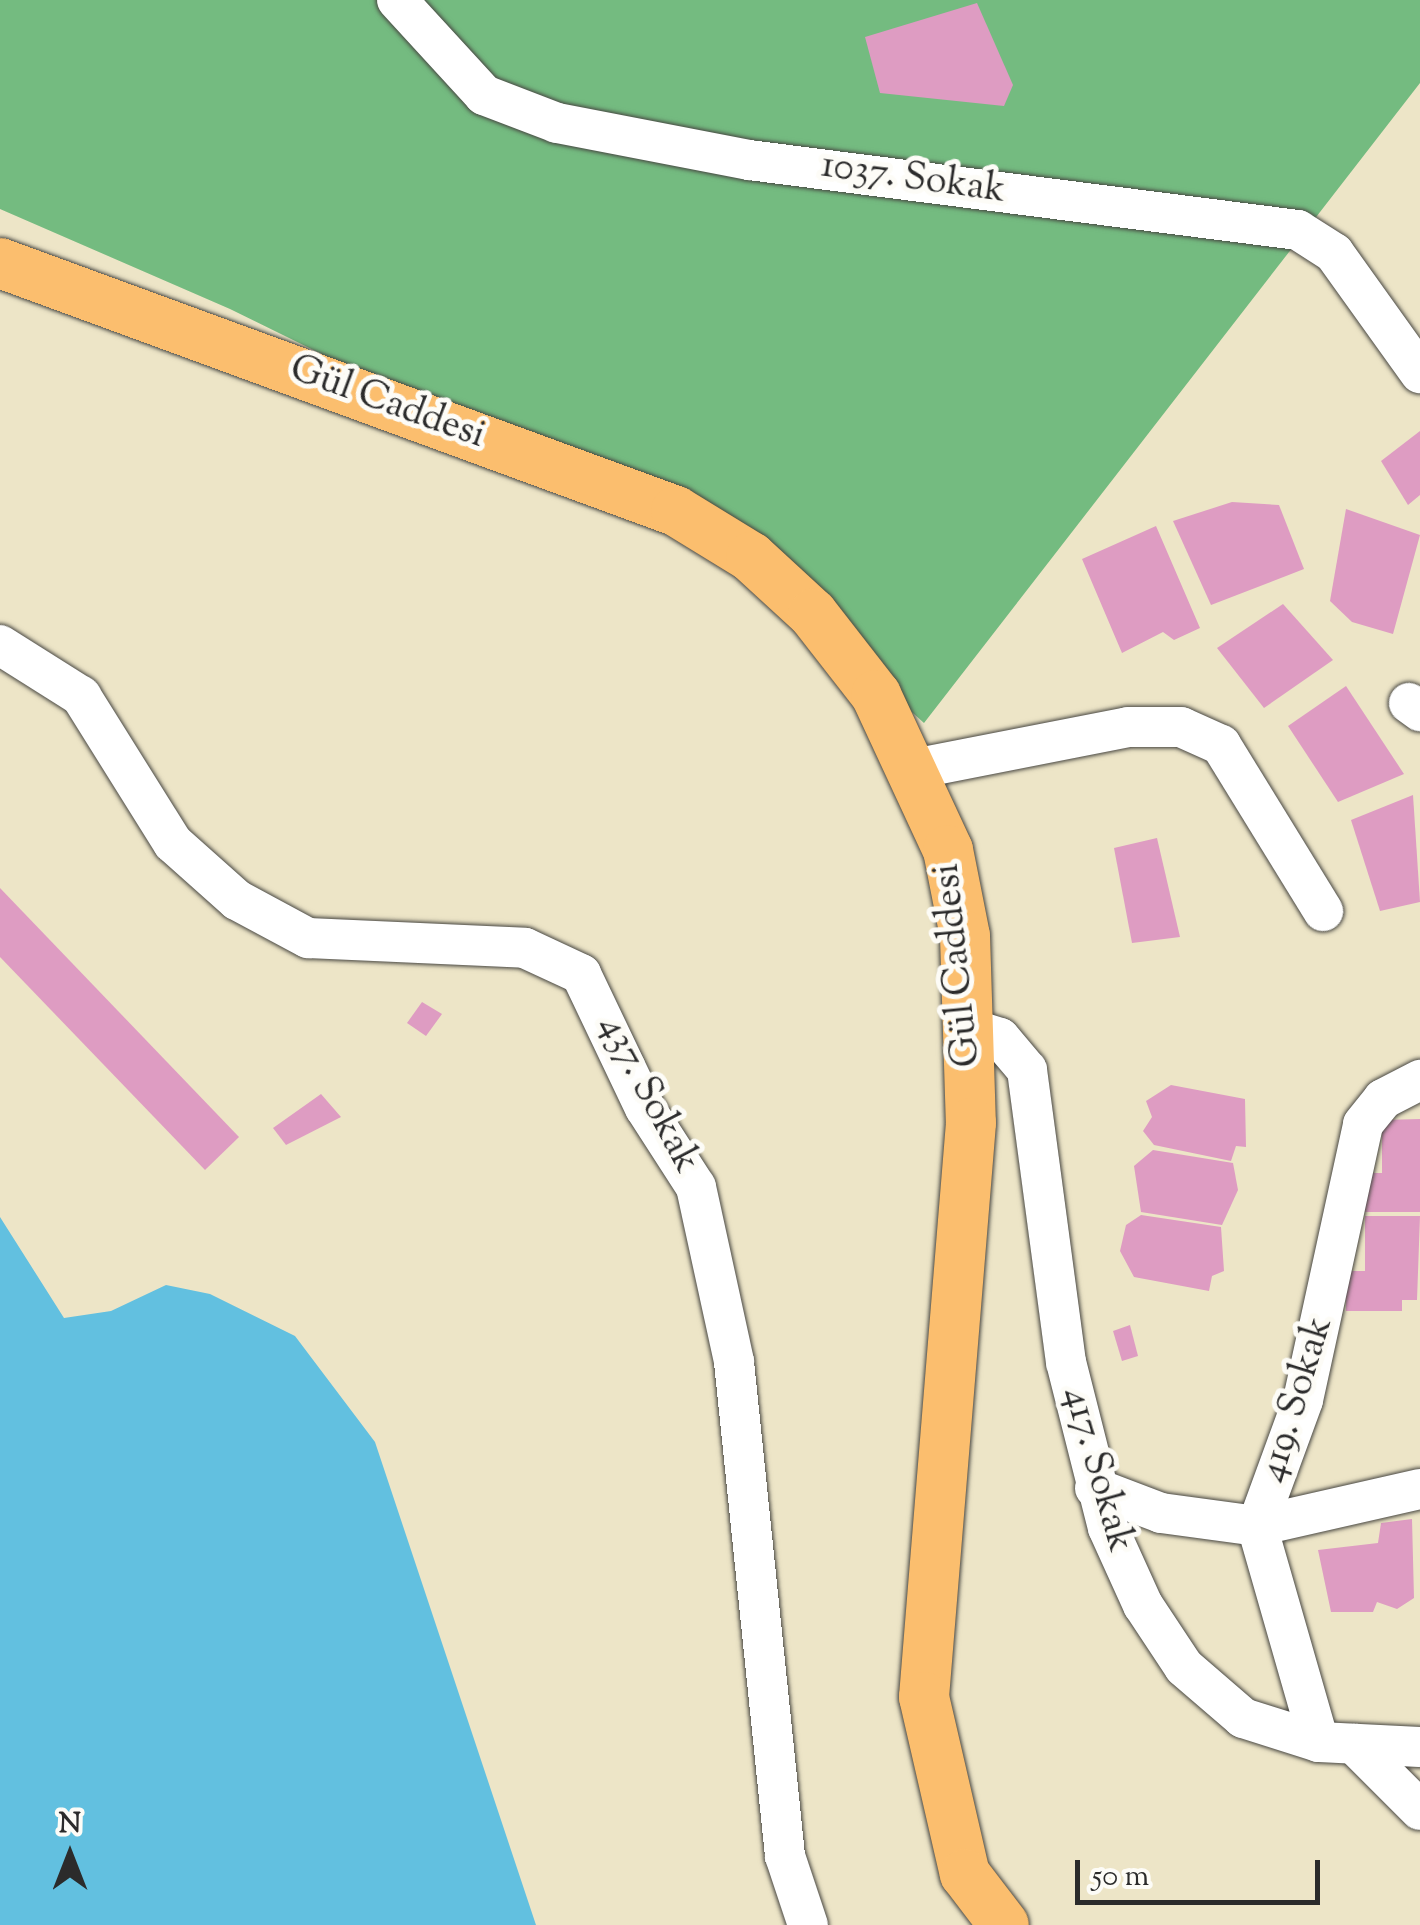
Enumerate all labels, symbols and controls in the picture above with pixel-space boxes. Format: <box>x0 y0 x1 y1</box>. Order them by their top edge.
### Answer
street label: 1037. Sokak <box>818 145 1008 215</box>
street label: Gül Caddesi <box>283 348 491 460</box>
street label: Gül Caddesi <box>926 861 992 1069</box>
street label: 437. Sokak <box>587 1009 707 1181</box>
street label: 419. Sokak <box>1251 1312 1345 1488</box>
street label: 417. Sokak <box>1051 1382 1141 1558</box>
north arrow <box>20 1805 120 1905</box>
text: N <box>59 1805 81 1845</box>
scale bar <box>1080 1840 1325 1902</box>
text: 50 m <box>1092 1856 1149 1899</box>

